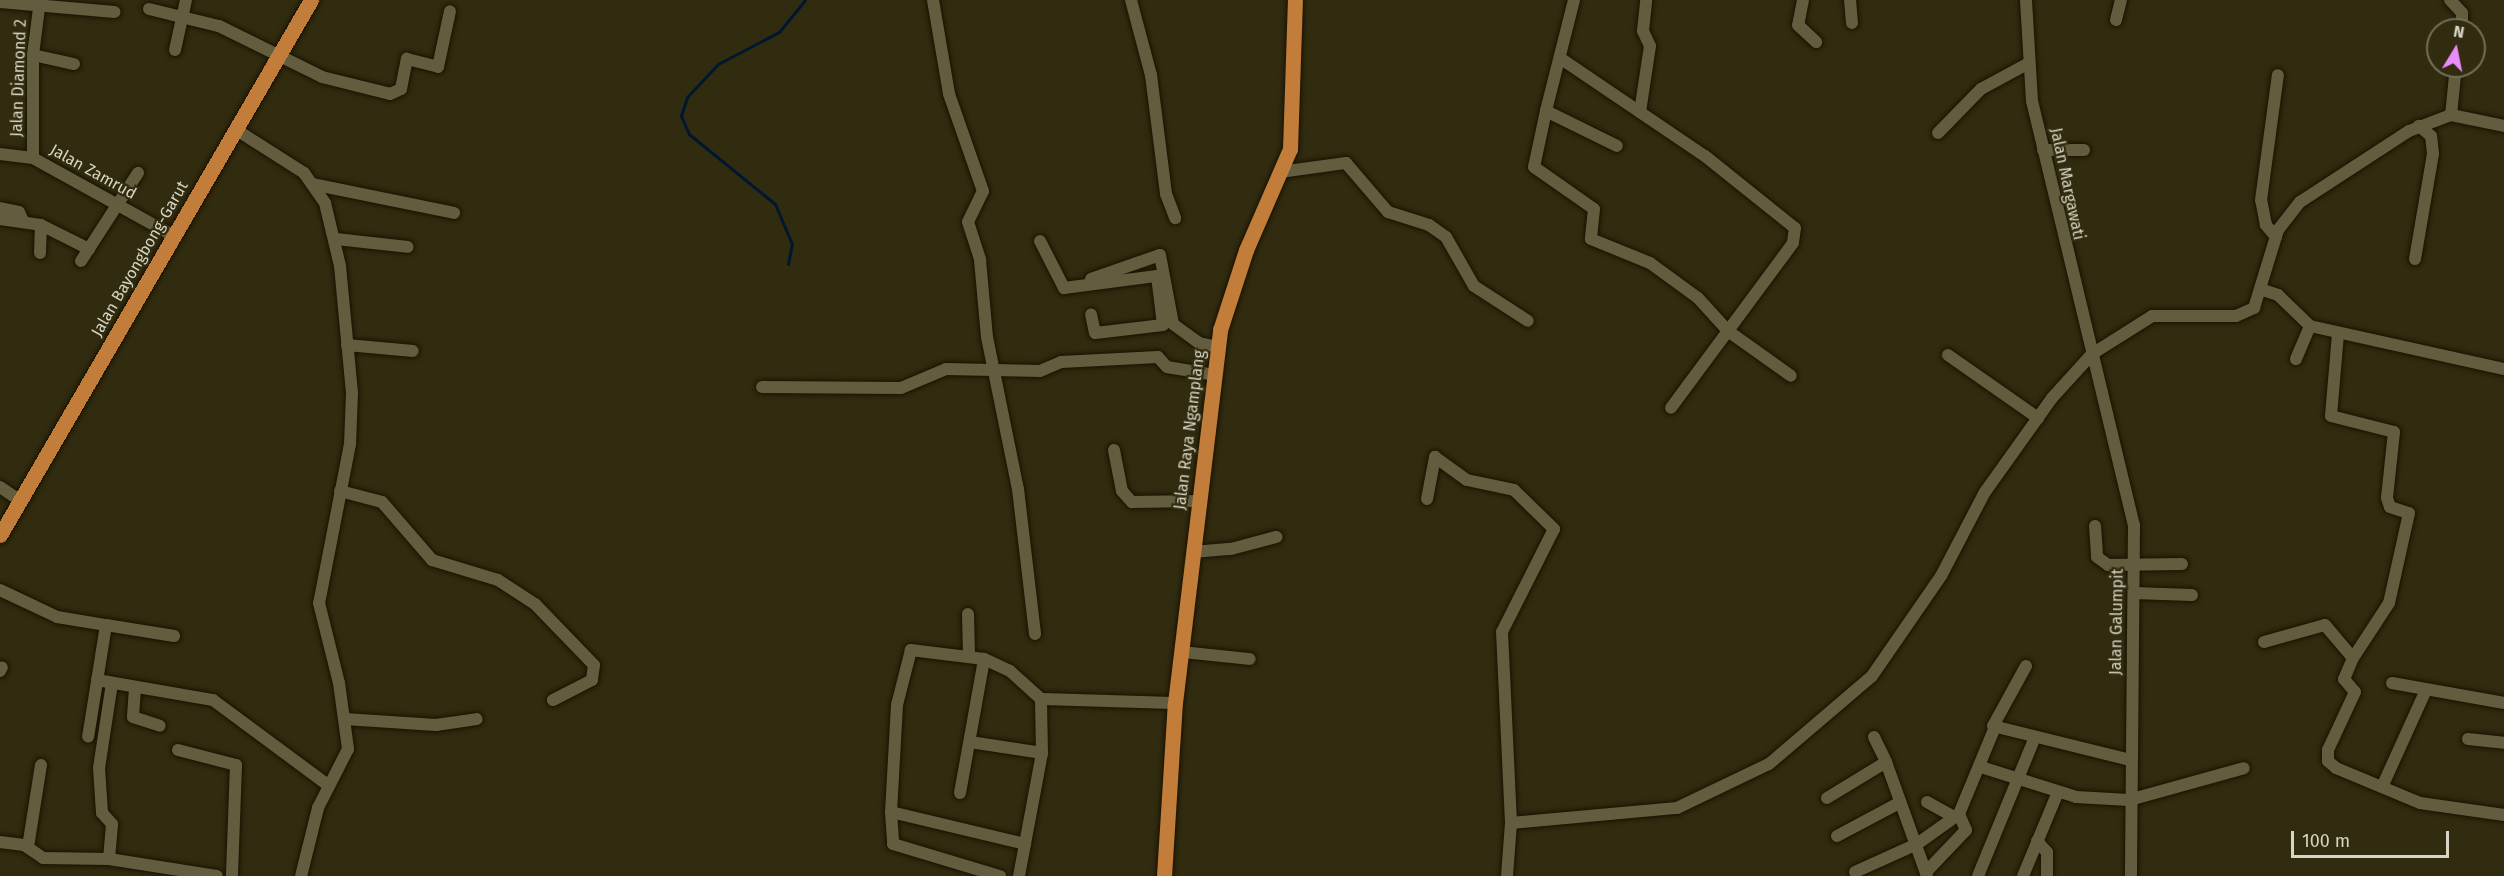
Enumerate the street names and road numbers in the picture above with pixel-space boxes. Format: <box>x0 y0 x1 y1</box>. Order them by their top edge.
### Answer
street label: Jalan Diamond 2 <box>7 19 31 137</box>
street label: Jalan Margawati <box>2046 126 2088 242</box>
street label: Jalan Zamrud <box>46 140 140 204</box>
street label: Jalan Bayongbong-Garut <box>88 178 192 340</box>
street label: Jalan Raya Ngamplang <box>1171 349 1209 511</box>
street label: Jalan Galumpit <box>2106 569 2128 675</box>

